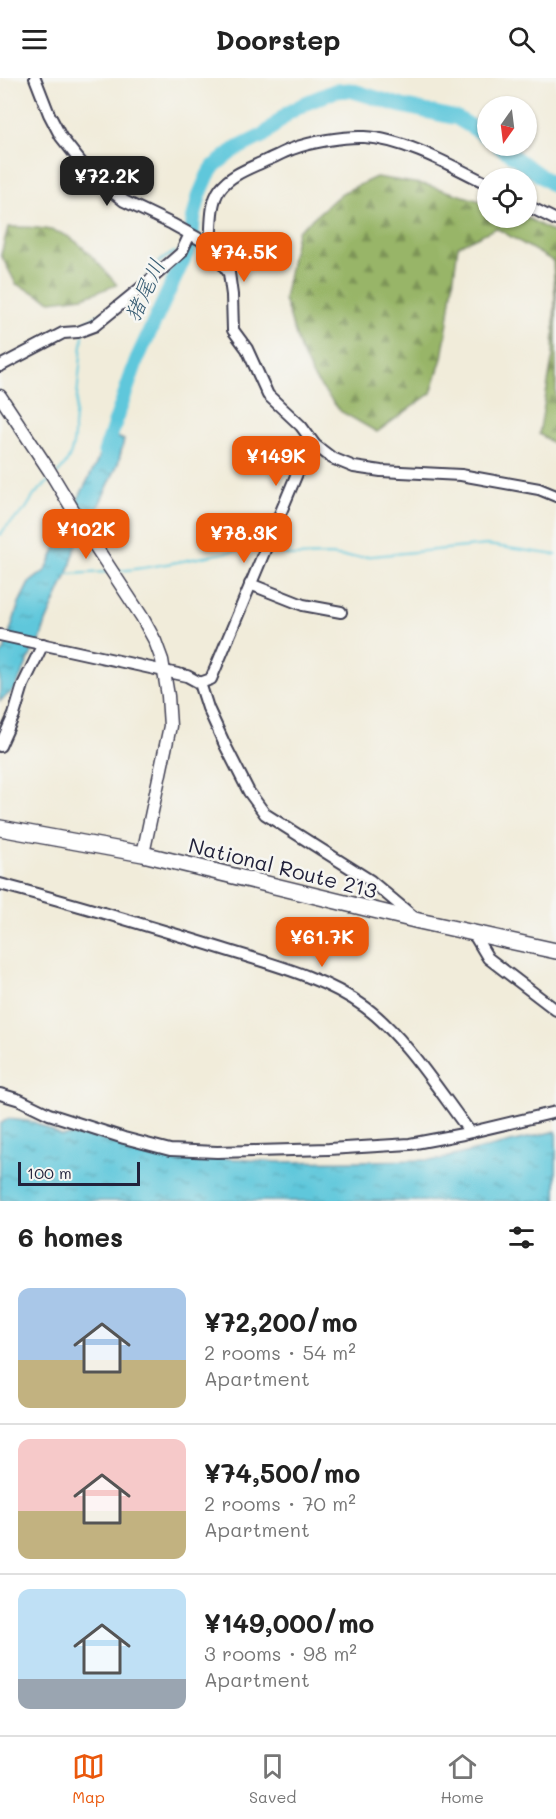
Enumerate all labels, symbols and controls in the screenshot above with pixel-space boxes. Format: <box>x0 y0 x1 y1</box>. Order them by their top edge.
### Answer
text: Doorstep <box>216 22 340 57</box>
icon: menu <box>18 23 51 56</box>
icon: search <box>505 23 538 56</box>
north arrow <box>477 96 537 156</box>
map controls <box>477 96 537 228</box>
pin: ¥72.2K <box>58 156 156 207</box>
text: ¥72.2K <box>74 162 140 188</box>
button: locate <box>477 168 537 228</box>
pin: ¥74.5K <box>195 232 293 283</box>
text: ¥74.5K <box>210 238 278 264</box>
water label: 猪尾川 <box>117 254 171 326</box>
pin: ¥149K <box>234 436 318 487</box>
text: ¥149K <box>246 442 306 468</box>
pin: ¥102K <box>44 509 128 560</box>
pin: ¥78.3K <box>195 513 293 564</box>
text: ¥102K <box>56 515 116 541</box>
text: ¥78.3K <box>210 519 278 545</box>
street label: National Route 213 <box>186 831 380 903</box>
pin: ¥61.7K <box>273 917 371 968</box>
text: ¥61.7K <box>290 923 354 949</box>
scale bar <box>18 1159 140 1186</box>
text: 100 m <box>27 1162 72 1183</box>
text: 6 homes <box>18 1220 123 1254</box>
icon: filters <box>505 1221 538 1254</box>
text: ¥72,200/mo <box>204 1305 358 1339</box>
icon: home <box>66 1312 138 1384</box>
text: 2 rooms · 54 m² <box>204 1339 356 1365</box>
text: Apartment <box>204 1365 310 1391</box>
text: ¥74,500/mo <box>204 1456 360 1490</box>
icon: home <box>66 1463 138 1535</box>
text: 2 rooms · 70 m² <box>204 1490 356 1516</box>
text: Apartment <box>204 1516 310 1542</box>
text: ¥149,000/mo <box>204 1606 374 1640</box>
icon: home <box>66 1613 138 1685</box>
text: 3 rooms · 98 m² <box>204 1640 357 1666</box>
text: Apartment <box>204 1666 310 1692</box>
tab: Map <box>72 1750 105 1807</box>
tab: Saved <box>249 1750 296 1807</box>
tab: Home <box>440 1750 484 1807</box>

